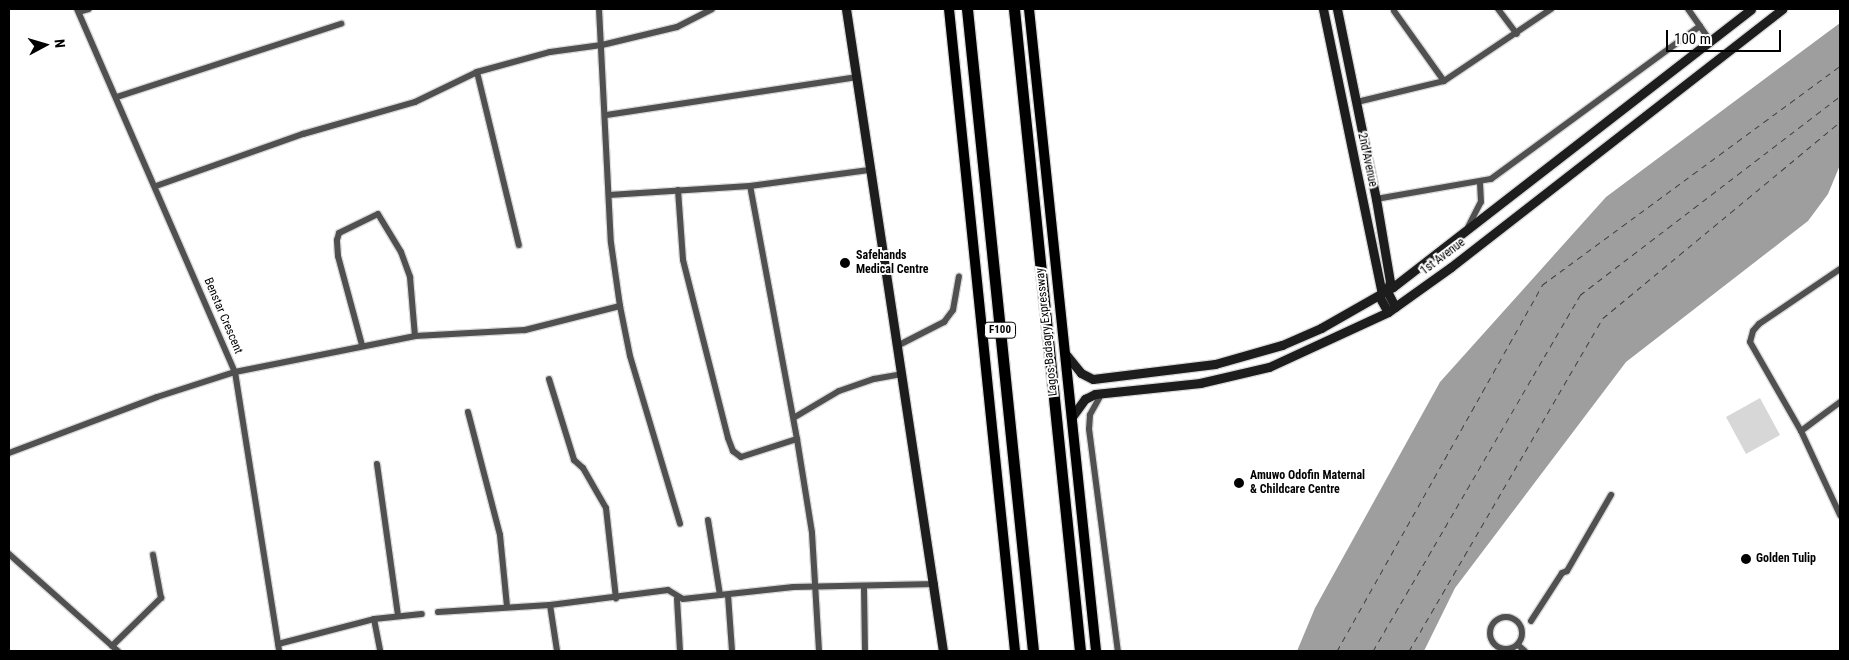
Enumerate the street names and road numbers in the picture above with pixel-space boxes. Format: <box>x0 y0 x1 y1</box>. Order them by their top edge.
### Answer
street label: 2nd Avenue <box>1354 132 1380 188</box>
street label: 1st Avenue <box>1418 236 1468 278</box>
street label: Lagos-Badagry Expressway <box>1033 267 1061 397</box>
street label: Benstar Crescent <box>201 276 245 356</box>
road number: F100 <box>984 322 1016 338</box>

